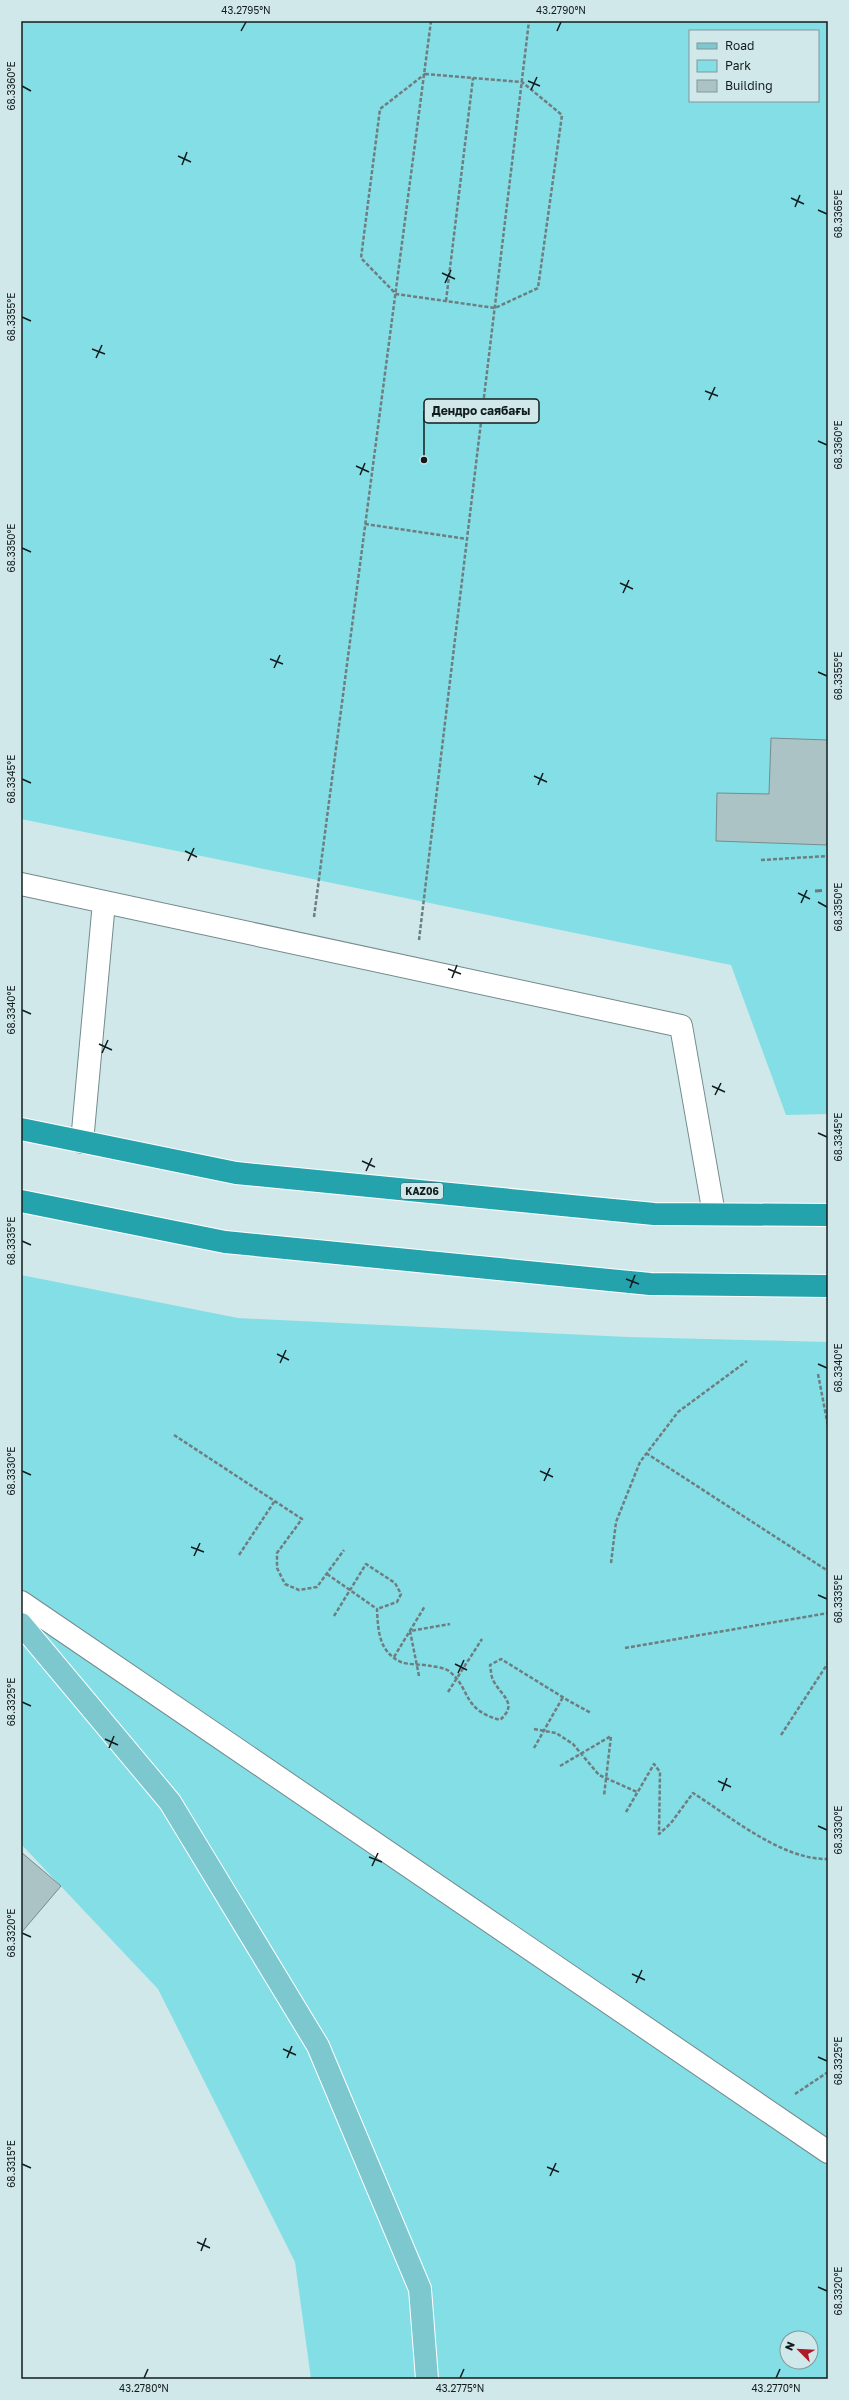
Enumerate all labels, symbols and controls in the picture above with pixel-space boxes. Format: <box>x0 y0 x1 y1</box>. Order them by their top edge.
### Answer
text: 43.2795°N <box>221 4 271 16</box>
text: 43.2790°N <box>536 4 586 16</box>
legend <box>689 30 819 102</box>
text: Road <box>725 38 754 53</box>
text: Park <box>725 58 751 73</box>
text: 68.3360°E <box>5 61 17 111</box>
text: Building <box>725 78 773 93</box>
text: 68.3365°E <box>832 190 844 238</box>
text: 68.3355°E <box>5 293 17 341</box>
callout: Дендро саябағы <box>424 399 539 423</box>
text: Дендро саябағы <box>432 403 530 418</box>
text: 68.3360°E <box>832 420 844 470</box>
text: 68.3350°E <box>5 524 17 572</box>
text: 68.3355°E <box>832 652 844 700</box>
text: 68.3345°E <box>5 755 17 803</box>
text: 68.3350°E <box>832 883 844 931</box>
text: 68.3340°E <box>5 985 17 1035</box>
text: 68.3345°E <box>832 1113 844 1161</box>
road number: KАZ06 <box>401 1183 443 1199</box>
text: 68.3335°E <box>5 1217 17 1265</box>
text: 68.3340°E <box>832 1343 844 1393</box>
text: 68.3330°E <box>5 1447 17 1495</box>
text: 68.3335°E <box>832 1575 844 1623</box>
text: 68.3325°E <box>5 1678 17 1726</box>
text: 68.3330°E <box>832 1806 844 1854</box>
text: 68.3320°E <box>5 1909 17 1957</box>
text: 68.3325°E <box>832 2037 844 2085</box>
text: 68.3315°E <box>5 2140 17 2188</box>
text: 68.3320°E <box>832 2267 844 2315</box>
north arrow <box>779 2330 819 2370</box>
text: N <box>782 2339 797 2352</box>
text: 43.2780°N <box>119 2382 169 2394</box>
text: 43.2775°N <box>436 2382 484 2394</box>
text: 43.2770°N <box>751 2382 801 2394</box>

